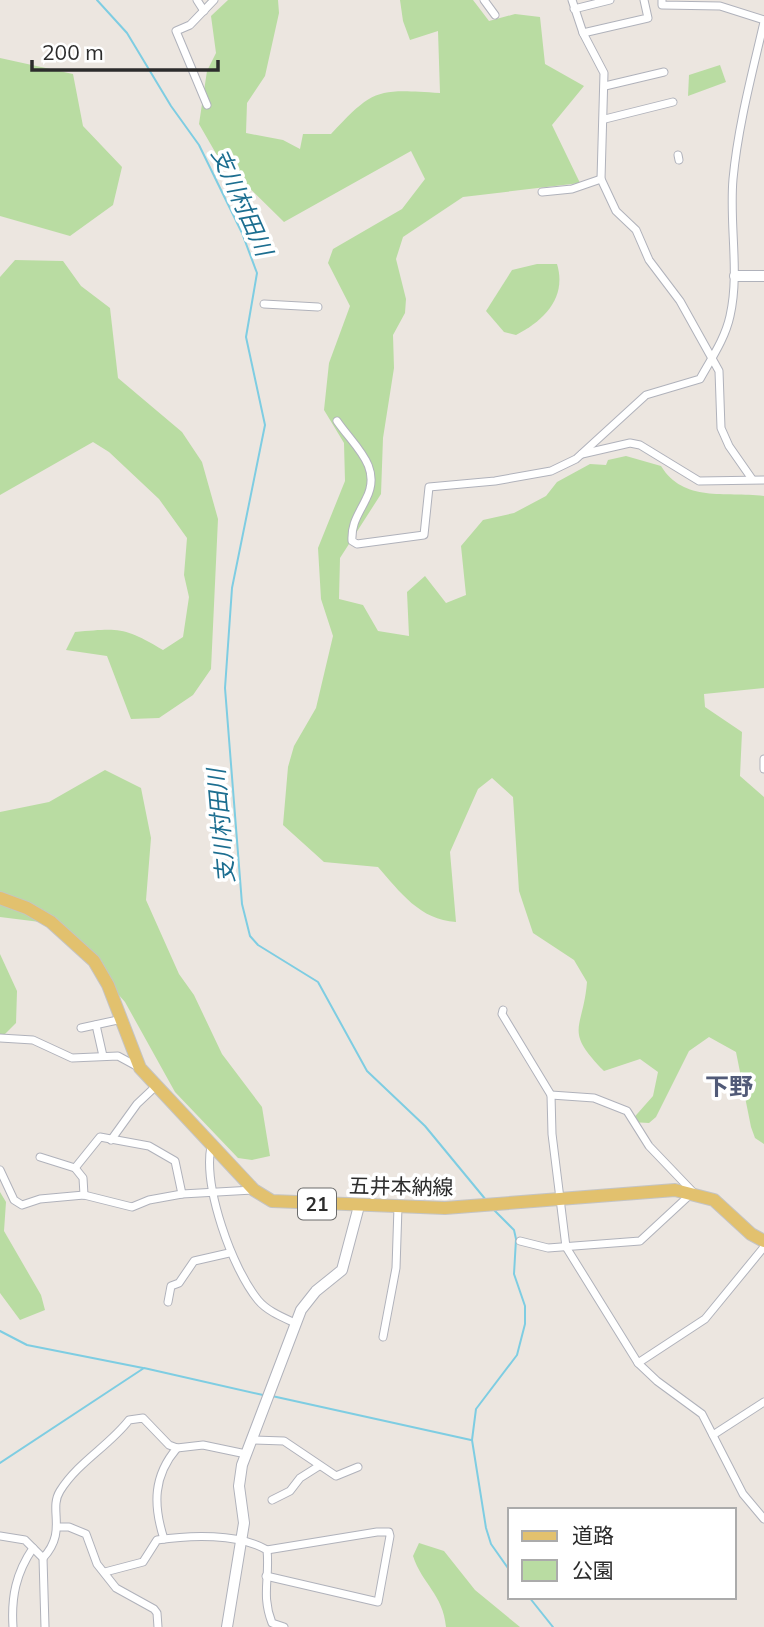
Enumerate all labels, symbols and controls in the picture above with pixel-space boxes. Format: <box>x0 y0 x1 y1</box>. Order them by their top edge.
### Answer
scale bar <box>32 28 217 72</box>
text: 200 m <box>42 39 104 65</box>
water label: 支川村田川 <box>206 143 280 263</box>
water label: 支川村田川 <box>201 765 240 885</box>
district label: 下野 <box>705 1071 753 1101</box>
street label: 五井本納線 <box>348 1172 454 1200</box>
road number: 21 <box>298 1188 336 1220</box>
legend <box>508 1508 736 1599</box>
text: 道路 <box>572 1522 614 1548</box>
text: 公園 <box>572 1557 614 1583</box>

